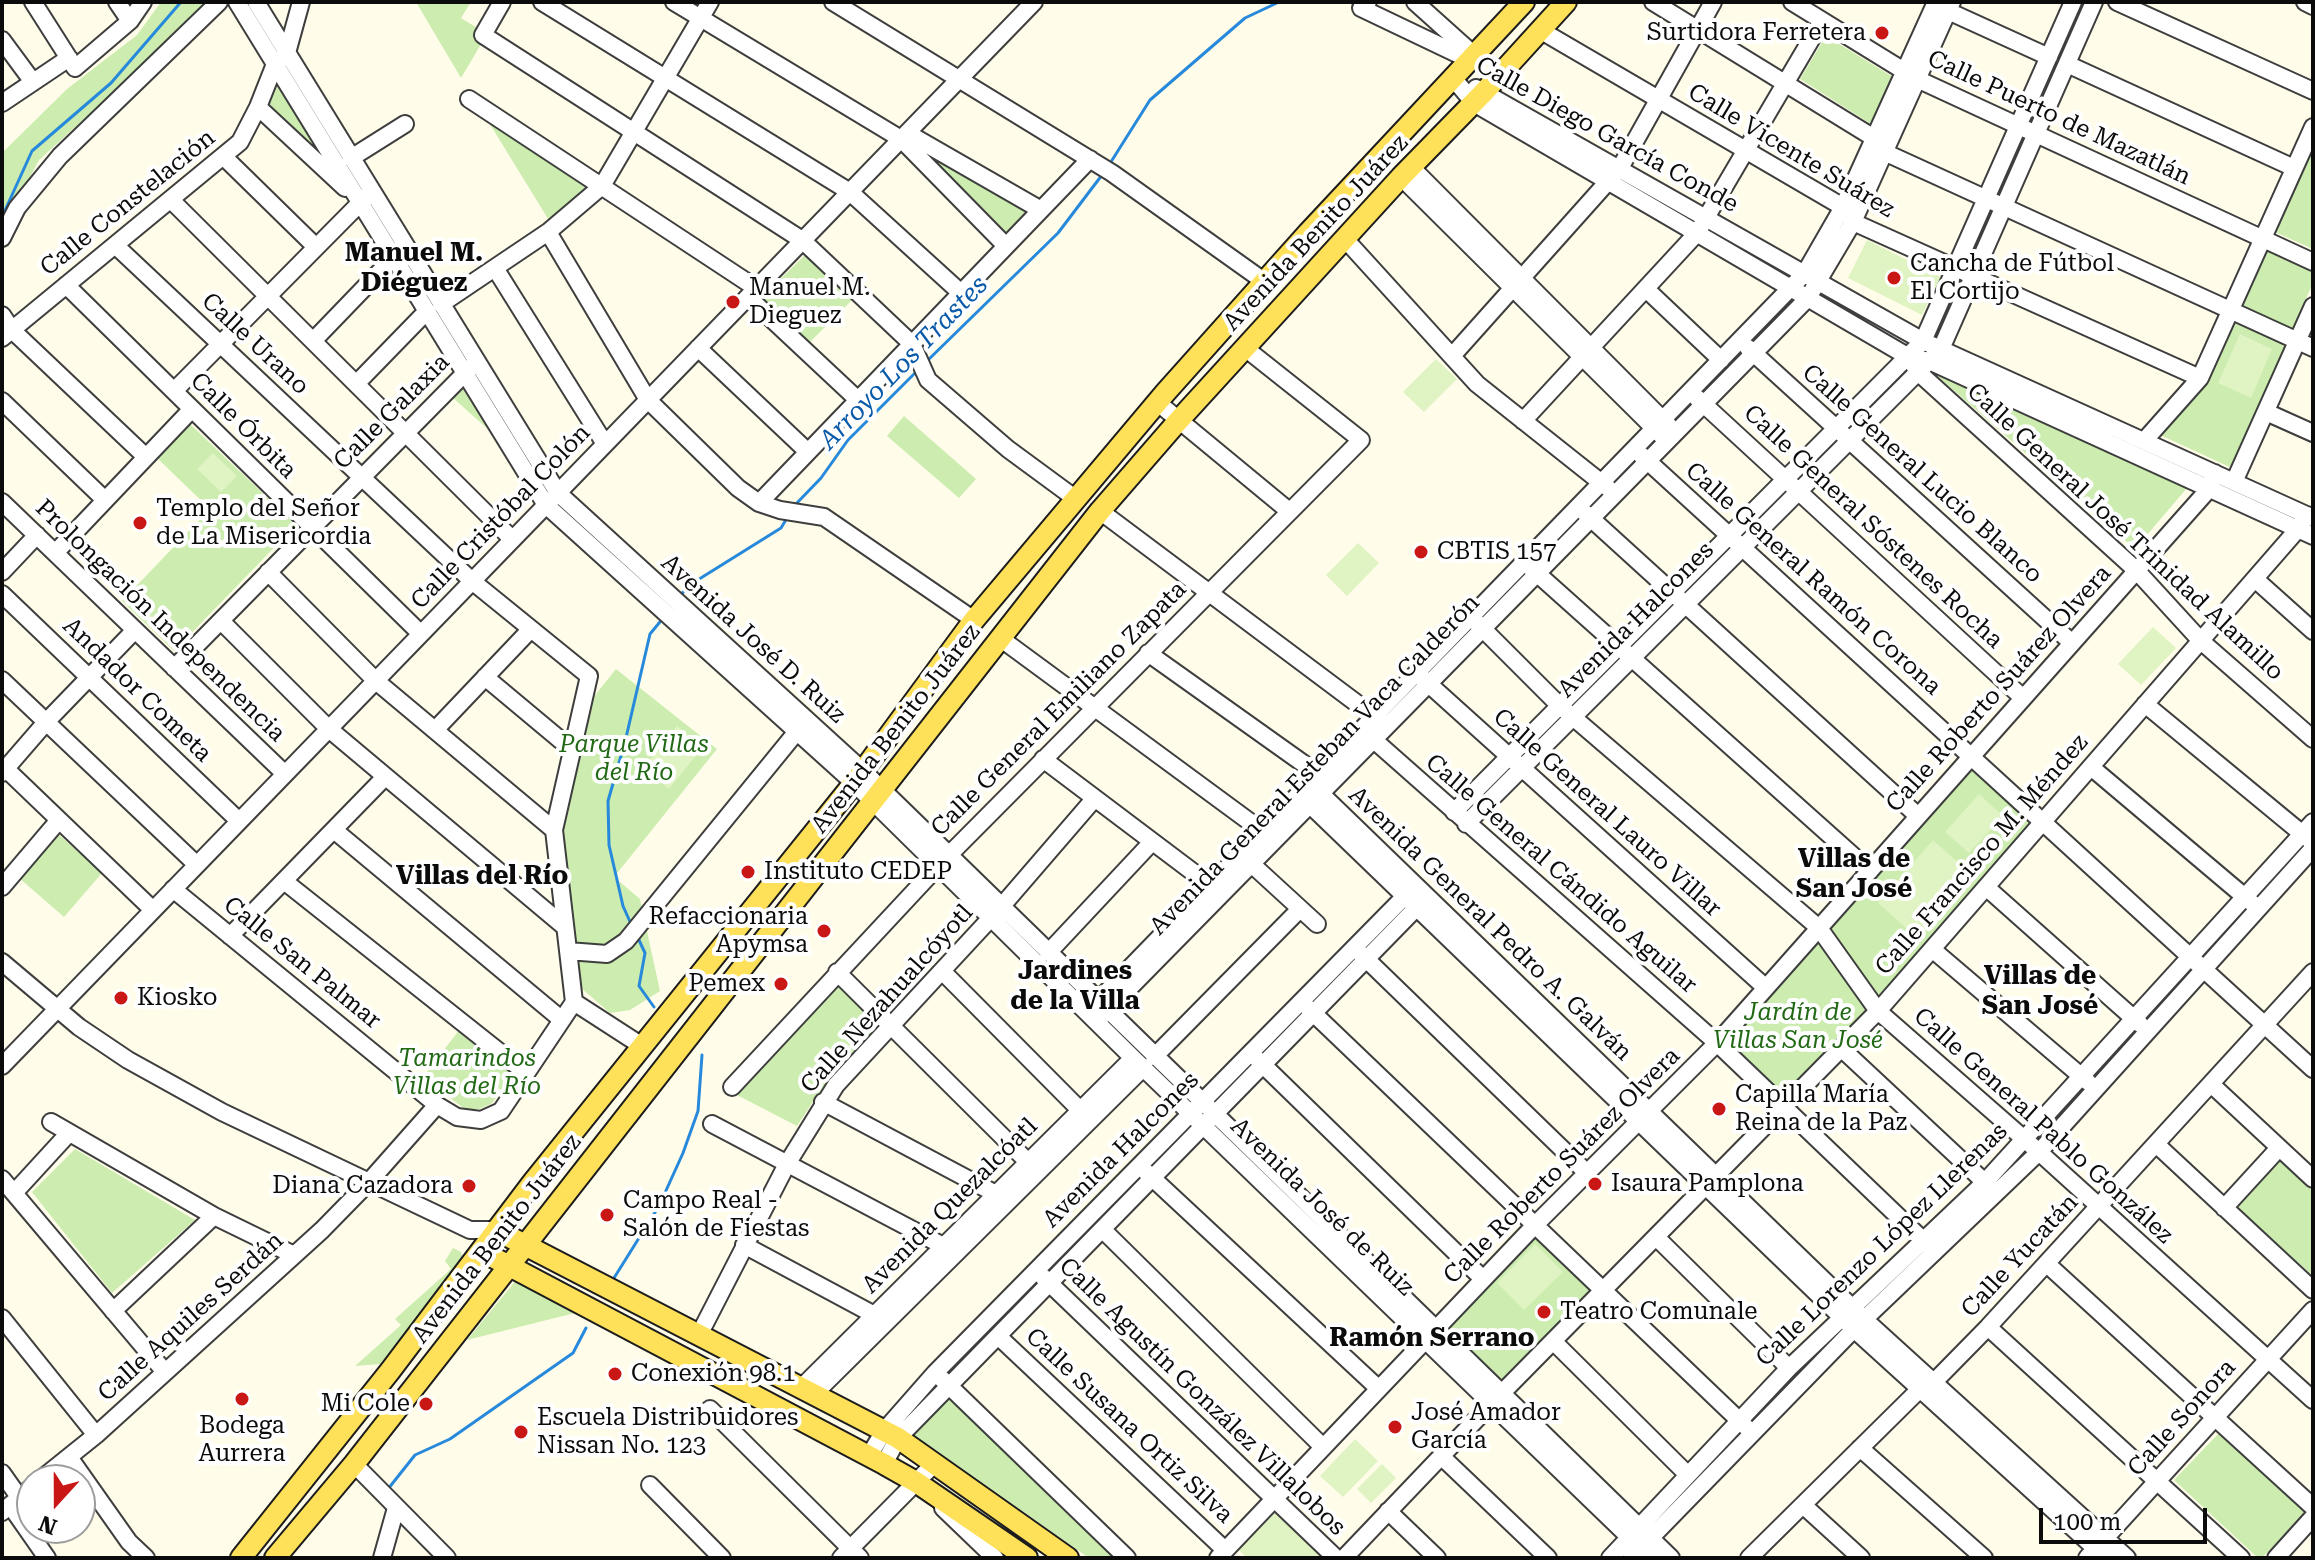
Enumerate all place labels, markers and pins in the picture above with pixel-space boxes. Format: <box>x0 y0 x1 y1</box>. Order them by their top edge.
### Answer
place label: Surtidora Ferretera <box>1647 19 1866 47</box>
marker: Surtidora Ferretera <box>1873 24 1891 42</box>
place label: Cancha de Fútbol El Cortijo <box>1910 250 2114 306</box>
marker: Cancha de Fútbol El Cortijo <box>1885 269 1903 287</box>
place label: Manuel M. Dieguez <box>749 274 870 330</box>
marker: Manuel M. Dieguez <box>724 293 742 311</box>
place label: Templo del Señor de La Misericordia <box>156 495 371 551</box>
marker: Templo del Señor de La Misericordia <box>131 514 149 532</box>
place label: CBTIS 157 <box>1437 538 1556 566</box>
marker: CBTIS 157 <box>1412 543 1430 561</box>
place label: Instituto CEDEP <box>764 858 952 886</box>
marker: Instituto CEDEP <box>739 863 757 881</box>
place label: Refaccionaria Apymsa <box>649 903 808 959</box>
marker: Refaccionaria Apymsa <box>815 922 833 940</box>
place label: Pemex <box>688 970 765 998</box>
marker: Pemex <box>772 975 790 993</box>
place label: Kiosko <box>137 984 217 1012</box>
marker: Kiosko <box>112 989 130 1007</box>
place label: Capilla María Reina de la Paz <box>1735 1081 1907 1137</box>
marker: Capilla María Reina de la Paz <box>1710 1100 1728 1118</box>
place label: Isaura Pamplona <box>1611 1170 1804 1198</box>
place label: Diana Cazadora <box>272 1172 453 1200</box>
marker: Isaura Pamplona <box>1586 1175 1604 1193</box>
marker: Diana Cazadora <box>460 1177 478 1195</box>
place label: Campo Real - Salón de Fiestas <box>623 1187 809 1243</box>
marker: Campo Real - Salón de Fiestas <box>598 1206 616 1224</box>
place label: Teatro Comunale <box>1560 1298 1757 1326</box>
marker: Teatro Comunale <box>1535 1303 1553 1321</box>
place label: Conexión 98.1 <box>631 1360 796 1388</box>
marker: Conexión 98.1 <box>606 1365 624 1383</box>
marker: Bodega Aurrera <box>233 1390 251 1408</box>
place label: Mi Cole <box>321 1390 410 1418</box>
marker: Mi Cole <box>417 1395 435 1413</box>
place label: José Amador García <box>1411 1399 1561 1455</box>
place label: Escuela Distribuidores Nissan No. 123 <box>537 1404 798 1460</box>
place label: Bodega Aurrera <box>199 1412 285 1468</box>
marker: José Amador García <box>1386 1418 1404 1436</box>
marker: Escuela Distribuidores Nissan No. 123 <box>512 1423 530 1441</box>

